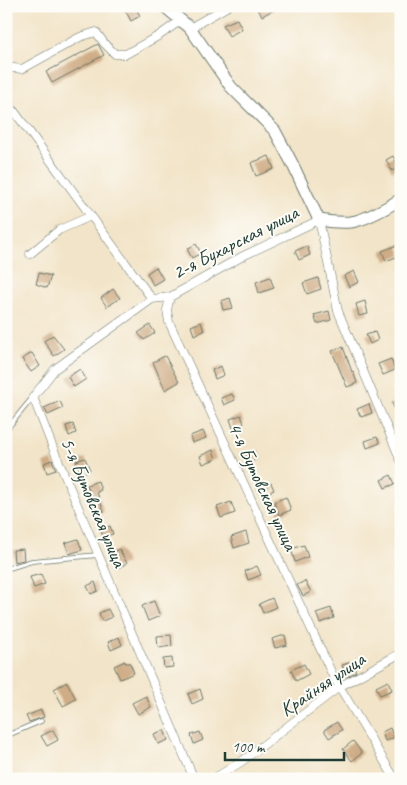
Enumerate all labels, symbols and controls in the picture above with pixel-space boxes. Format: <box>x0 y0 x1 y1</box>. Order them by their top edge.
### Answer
street label: 2-я Бухарская улица <box>168 199 304 285</box>
street label: 4-я Бутовская улица <box>222 418 304 556</box>
street label: 5-я Бутовская улица <box>55 434 133 573</box>
street label: Крайняя улица <box>275 646 371 722</box>
scale bar <box>225 730 343 762</box>
text: 100 m <box>232 738 266 757</box>

